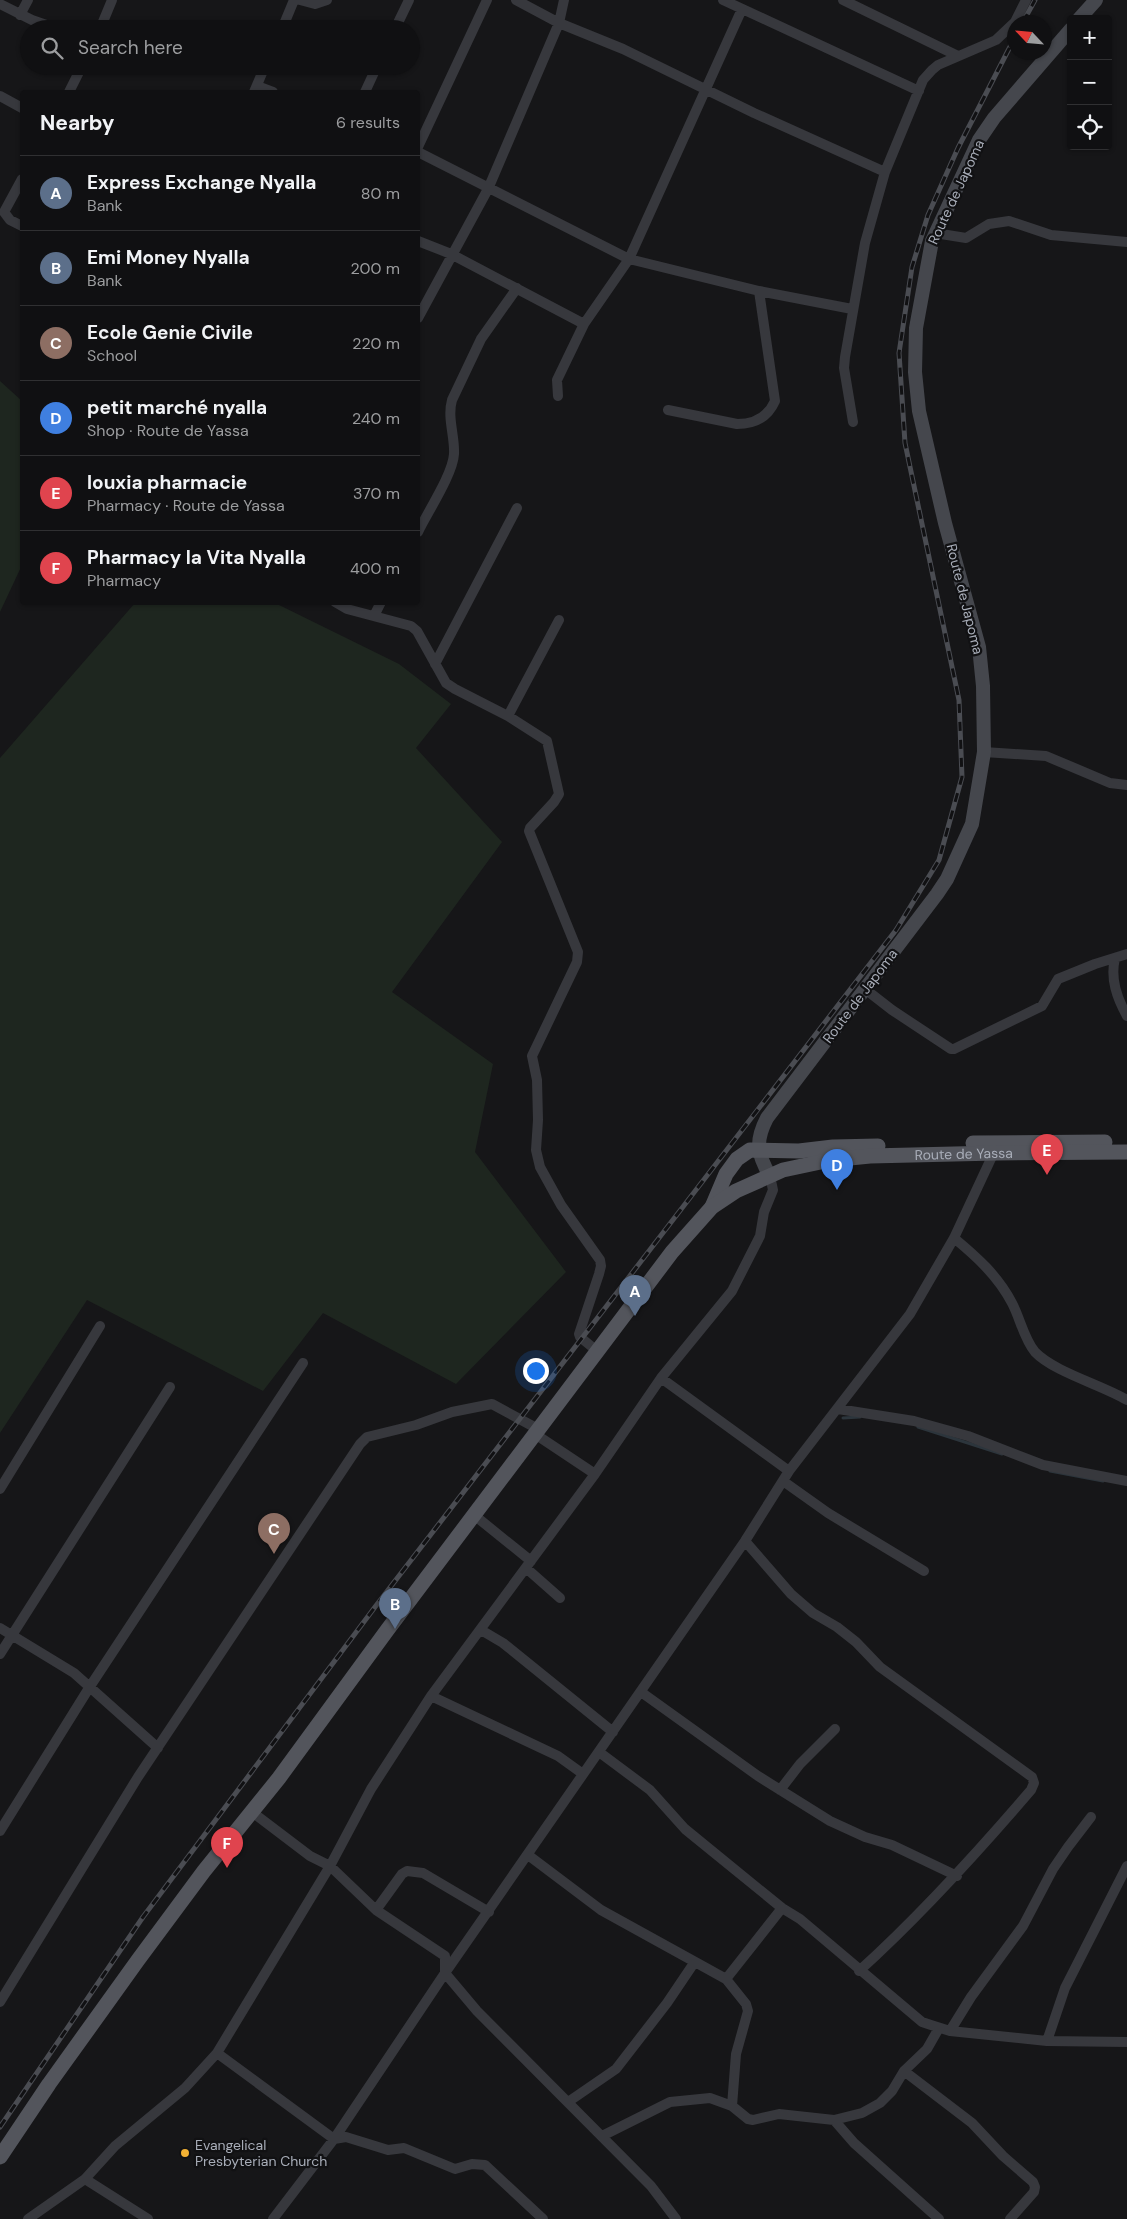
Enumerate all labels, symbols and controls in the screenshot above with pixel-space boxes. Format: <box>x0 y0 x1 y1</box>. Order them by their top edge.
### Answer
north arrow <box>1007 15 1052 60</box>
map controls <box>1067 15 1112 150</box>
button: + <box>1067 15 1112 60</box>
search box <box>20 20 420 75</box>
icon: search <box>38 34 66 62</box>
text: Search here <box>78 35 183 60</box>
button: − <box>1067 60 1112 105</box>
button: locate <box>1067 105 1112 150</box>
text: Nearby <box>40 109 114 137</box>
text: 6 results <box>336 112 400 133</box>
street label: Route de Japoma <box>924 137 988 247</box>
text: Express Exchange Nyalla <box>87 170 316 195</box>
text: A <box>50 183 62 204</box>
text: 80 m <box>361 183 400 204</box>
text: Bank <box>87 195 123 216</box>
text: Emi Money Nyalla <box>87 245 250 270</box>
text: B <box>51 258 61 279</box>
text: 200 m <box>351 258 400 279</box>
text: Bank <box>87 270 123 291</box>
text: Ecole Genie Civile <box>87 320 253 345</box>
text: C <box>50 333 62 354</box>
text: 220 m <box>352 333 400 354</box>
text: School <box>87 345 137 366</box>
text: petit marché nyalla <box>87 395 267 420</box>
text: D <box>50 408 62 429</box>
text: 240 m <box>352 408 400 429</box>
text: Shop · Route de Yassa <box>87 420 249 441</box>
text: louxia pharmacie <box>87 470 247 495</box>
text: E <box>51 483 61 504</box>
text: 370 m <box>353 483 400 504</box>
text: Pharmacy · Route de Yassa <box>87 495 285 516</box>
street label: Route de Japoma <box>943 542 987 656</box>
text: Pharmacy la Vita Nyalla <box>87 545 306 570</box>
text: F <box>52 558 60 579</box>
text: 400 m <box>350 558 400 579</box>
text: Pharmacy <box>87 570 161 591</box>
street label: Route de Japoma <box>819 945 901 1047</box>
pin: E <box>1031 1134 1063 1175</box>
street label: Route de Yassa <box>914 1144 1013 1164</box>
pin: D <box>821 1149 853 1190</box>
pin: A <box>619 1275 651 1316</box>
your location <box>523 1358 549 1384</box>
pin: C <box>258 1513 290 1554</box>
pin: B <box>379 1588 411 1629</box>
pin: F <box>211 1827 243 1868</box>
place label: Evangelical Presbyterian Church <box>195 2136 327 2170</box>
marker: Evangelical Presbyterian Church <box>179 2147 191 2159</box>

